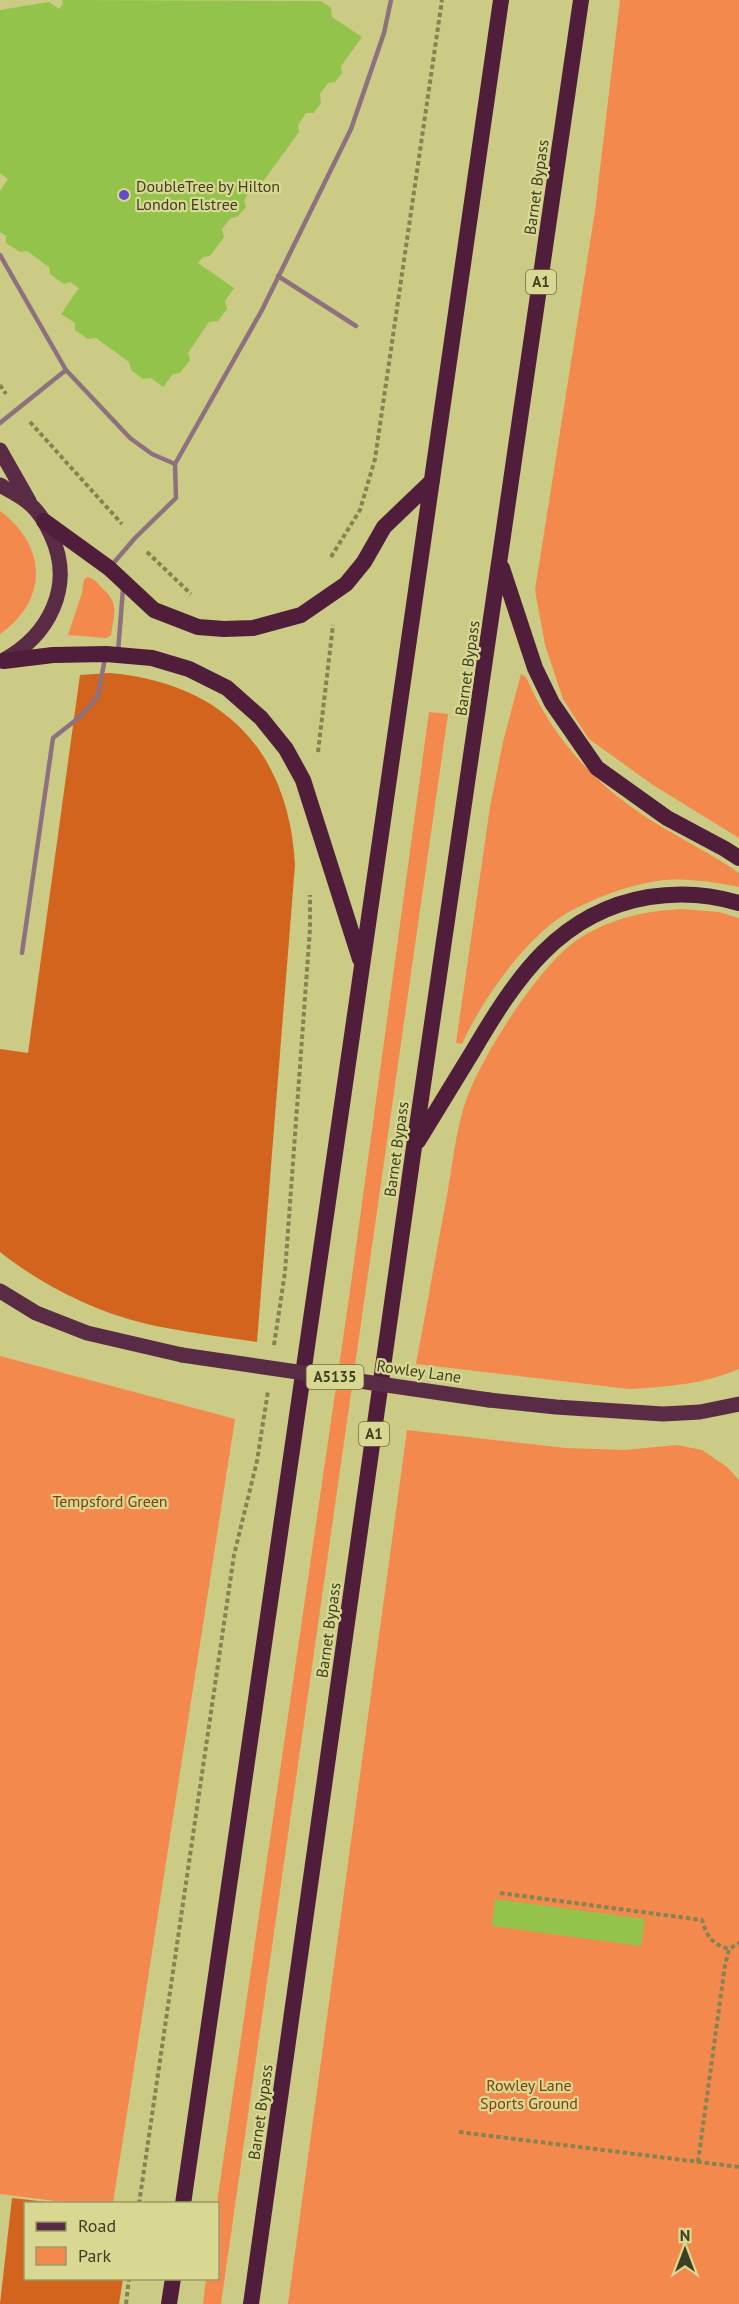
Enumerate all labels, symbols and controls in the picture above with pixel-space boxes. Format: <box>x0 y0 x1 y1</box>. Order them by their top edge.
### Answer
street label: Barnet Bypass <box>519 138 553 236</box>
place label: DoubleTree by Hilton London Elstree <box>136 176 280 214</box>
marker: DoubleTree by Hilton London Elstree <box>117 188 131 202</box>
road number: A1 <box>526 270 556 294</box>
street label: Barnet Bypass <box>450 619 484 717</box>
street label: Barnet Bypass <box>379 1100 413 1198</box>
street label: Rowley Lane <box>375 1355 463 1387</box>
road number: A5135 <box>306 1365 364 1389</box>
road number: A1 <box>359 1422 389 1446</box>
park label: Tempsford Green <box>52 1491 168 1511</box>
street label: Barnet Bypass <box>311 1581 345 1679</box>
street label: Barnet Bypass <box>243 2063 277 2161</box>
park label: Rowley Lane Sports Ground <box>480 2075 578 2113</box>
legend <box>24 2202 219 2280</box>
text: Road <box>78 2214 116 2237</box>
north arrow <box>655 2220 715 2280</box>
text: N <box>680 2225 690 2245</box>
text: Park <box>78 2244 111 2267</box>

